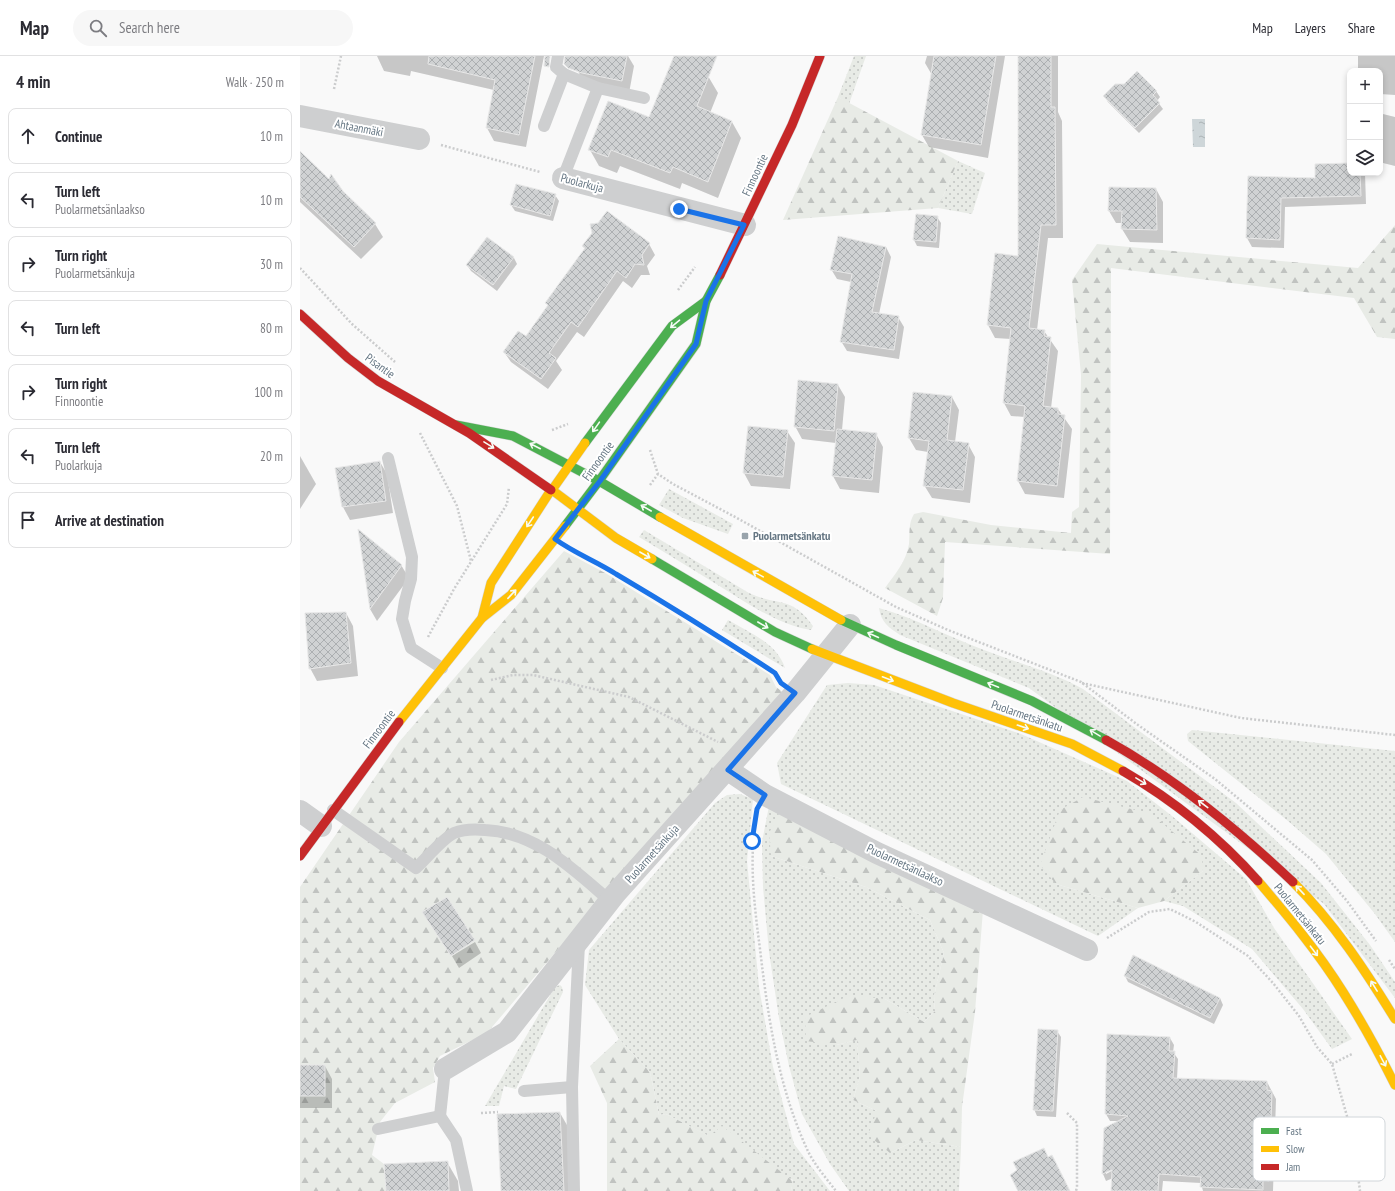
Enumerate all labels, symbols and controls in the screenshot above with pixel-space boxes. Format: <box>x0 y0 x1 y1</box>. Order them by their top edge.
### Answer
search box <box>73 10 353 46</box>
text: Map <box>20 16 49 40</box>
icon: search <box>87 17 109 39</box>
text: Search here <box>119 18 180 37</box>
text: Map <box>1252 19 1273 37</box>
text: Layers <box>1295 19 1326 37</box>
text: Share <box>1348 19 1375 37</box>
map controls <box>1347 68 1383 176</box>
button: + <box>1347 68 1383 104</box>
text: 4 min <box>16 71 50 93</box>
text: Walk · 250 m <box>226 74 284 91</box>
button: − <box>1347 104 1383 140</box>
street label: Ahtaanmäki <box>334 115 385 140</box>
icon: ahead <box>17 125 39 147</box>
text: Continue <box>55 127 102 146</box>
text: 10 m <box>260 128 283 145</box>
button: layers <box>1347 140 1383 176</box>
street label: Finnoontie <box>738 151 771 198</box>
street label: Puolarkuja <box>559 170 605 195</box>
text: Turn left <box>55 182 100 201</box>
icon: left <box>17 189 39 211</box>
text: 10 m <box>260 192 283 209</box>
route end <box>670 200 688 218</box>
text: Puolarmetsänlaakso <box>55 201 145 218</box>
text: Turn right <box>55 246 107 265</box>
icon: right <box>17 253 39 275</box>
text: 30 m <box>260 256 283 273</box>
text: Puolarmetsänkuja <box>55 265 135 282</box>
icon: left <box>17 317 39 339</box>
text: Turn left <box>55 319 100 338</box>
text: 80 m <box>260 320 283 337</box>
one-way arrow <box>670 320 680 329</box>
street label: Pisantie <box>363 350 398 381</box>
text: Turn right <box>55 374 107 393</box>
icon: right <box>17 381 39 403</box>
text: 100 m <box>254 384 283 401</box>
text: Finnoontie <box>55 393 103 410</box>
one-way arrow <box>592 421 600 432</box>
text: Turn left <box>55 438 100 457</box>
street label: Finnoontie <box>578 438 617 483</box>
one-way arrow <box>483 442 495 450</box>
one-way arrow <box>530 442 542 450</box>
icon: left <box>17 445 39 467</box>
text: 20 m <box>260 448 283 465</box>
text: Puolarkuja <box>55 457 102 474</box>
one-way arrow <box>640 504 652 512</box>
icon: arrive <box>17 509 39 531</box>
text: Arrive at destination <box>55 511 164 530</box>
one-way arrow <box>526 516 534 527</box>
place label: Puolarmetsänkatu <box>753 528 830 543</box>
marker: Puolarmetsänkatu <box>740 531 750 541</box>
one-way arrow <box>639 552 651 560</box>
one-way arrow <box>752 570 764 577</box>
one-way arrow <box>507 589 517 599</box>
one-way arrow <box>757 621 769 629</box>
one-way arrow <box>867 631 879 638</box>
one-way arrow <box>881 676 894 683</box>
one-way arrow <box>987 681 999 689</box>
street label: Puolarmetsänkatu <box>989 696 1065 735</box>
street label: Finnoontie <box>359 706 398 751</box>
one-way arrow <box>1017 724 1029 732</box>
one-way arrow <box>1090 729 1101 737</box>
one-way arrow <box>1135 777 1147 785</box>
one-way arrow <box>1198 800 1209 808</box>
street label: Puolarmetsänkuja <box>621 821 682 886</box>
route start <box>743 832 761 850</box>
street label: Puolarmetsänlaakso <box>864 840 946 889</box>
street label: Puolarmetsänkatu <box>1271 880 1330 947</box>
one-way arrow <box>1296 885 1305 895</box>
one-way arrow <box>1310 945 1319 956</box>
one-way arrow <box>1370 980 1378 992</box>
one-way arrow <box>1380 1055 1388 1067</box>
legend <box>1253 1117 1385 1181</box>
text: Fast <box>1286 1124 1302 1138</box>
text: Slow <box>1286 1142 1305 1156</box>
text: Jam <box>1285 1160 1300 1174</box>

